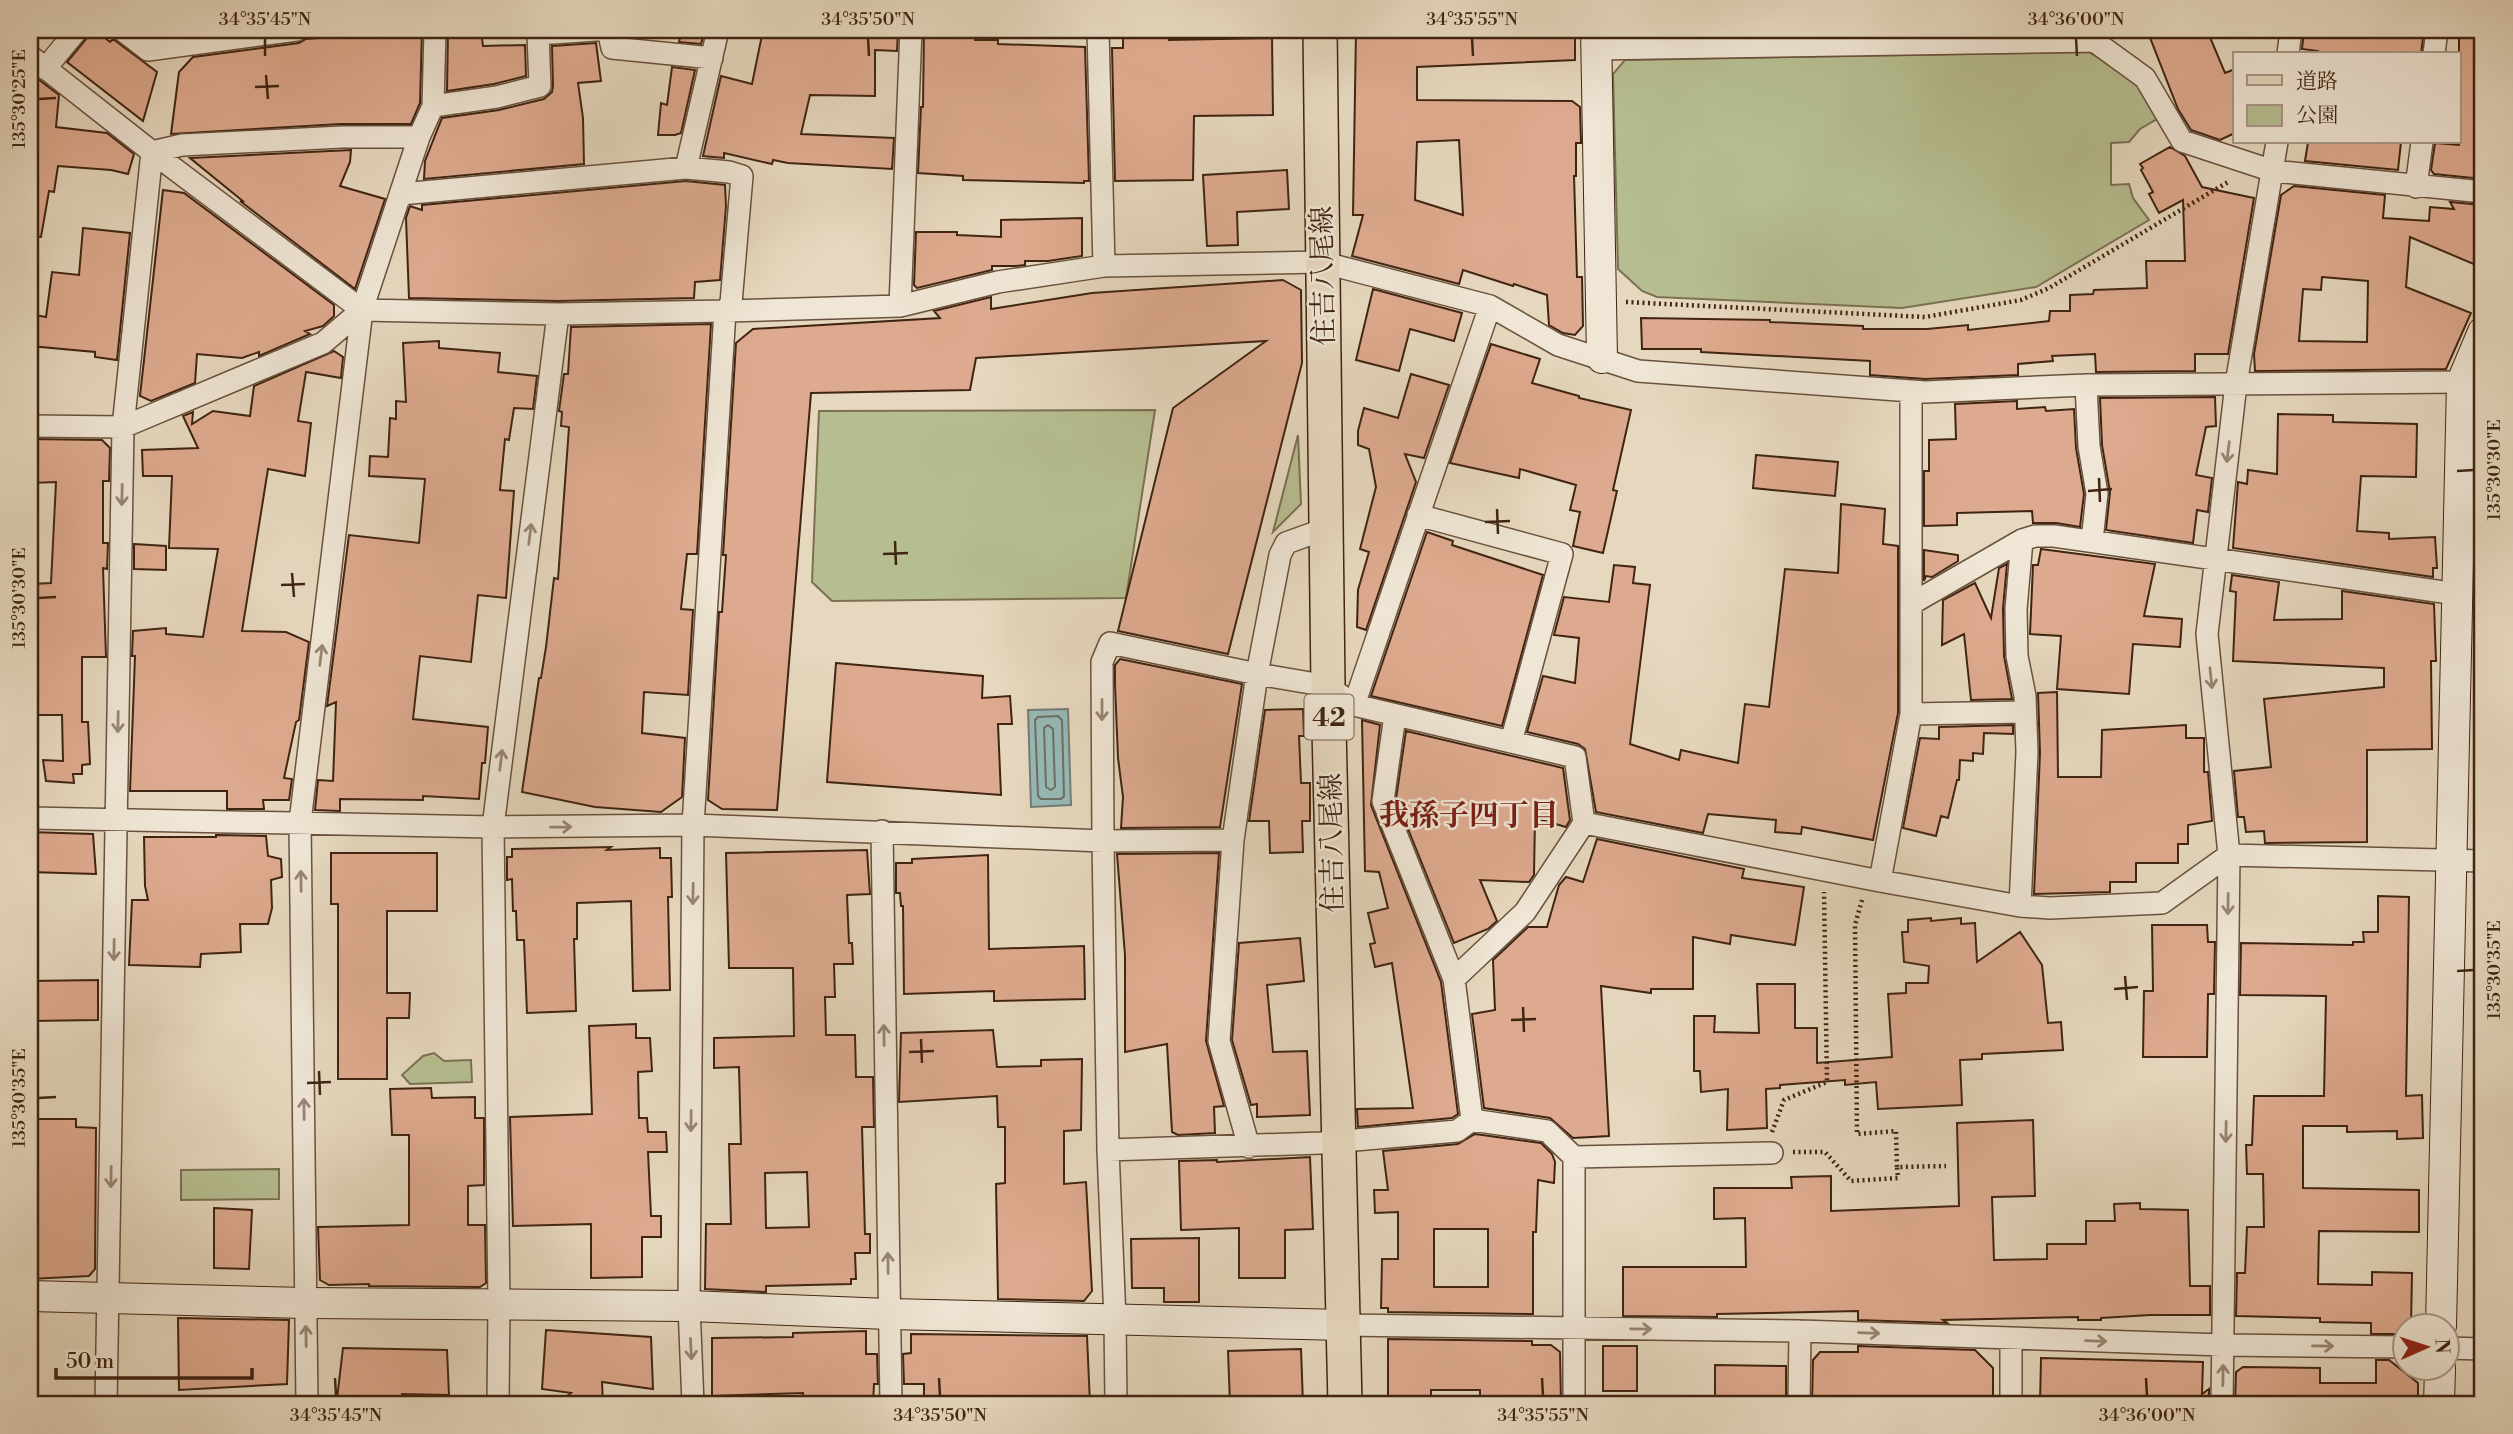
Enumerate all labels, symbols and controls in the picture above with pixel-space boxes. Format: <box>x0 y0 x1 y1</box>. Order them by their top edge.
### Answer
text: 34°35'45"N <box>219 8 312 31</box>
text: 34°35'50"N <box>821 8 915 31</box>
text: 34°35'55"N <box>1426 8 1518 31</box>
text: 34°36'00"N <box>2028 8 2125 31</box>
text: 135°30'25"E <box>8 49 31 149</box>
legend <box>2233 52 2460 144</box>
text: 道路 <box>2296 69 2338 95</box>
text: 公園 <box>2296 103 2338 129</box>
street label: 住吉八尾線 <box>1305 206 1342 346</box>
text: 135°30'30"E <box>2483 419 2506 521</box>
one-way arrow <box>2222 440 2235 463</box>
one-way arrow <box>115 483 129 506</box>
one-way arrow <box>524 523 537 546</box>
text: 135°30'30"E <box>8 547 31 649</box>
one-way arrow <box>314 644 327 667</box>
one-way arrow <box>2205 666 2218 689</box>
road number: 42 <box>1304 694 1354 740</box>
one-way arrow <box>1095 698 1109 721</box>
one-way arrow <box>111 711 125 734</box>
one-way arrow <box>495 749 508 771</box>
street label: 住吉八尾線 <box>1314 773 1351 913</box>
district label: 我孫子四丁目 <box>1379 797 1559 835</box>
one-way arrow <box>549 820 572 834</box>
one-way arrow <box>294 870 308 893</box>
one-way arrow <box>686 882 700 905</box>
one-way arrow <box>2221 893 2235 916</box>
text: 135°30'35"E <box>2483 920 2506 1020</box>
one-way arrow <box>108 938 121 961</box>
one-way arrow <box>878 1024 891 1047</box>
text: 135°30'35"E <box>8 1048 31 1148</box>
one-way arrow <box>297 1097 310 1120</box>
one-way arrow <box>684 1109 698 1132</box>
one-way arrow <box>2219 1120 2232 1143</box>
one-way arrow <box>104 1166 117 1189</box>
one-way arrow <box>881 1251 895 1274</box>
north arrow <box>2390 1312 2460 1382</box>
one-way arrow <box>1629 1322 1652 1336</box>
one-way arrow <box>299 1325 313 1348</box>
one-way arrow <box>1857 1327 1880 1340</box>
one-way arrow <box>2084 1334 2107 1348</box>
scale bar <box>56 1336 252 1380</box>
one-way arrow <box>684 1337 697 1360</box>
text: N <box>2430 1338 2454 1354</box>
one-way arrow <box>2312 1339 2335 1353</box>
text: 50 m <box>66 1349 114 1375</box>
one-way arrow <box>2216 1363 2229 1386</box>
text: 34°35'45"N <box>290 1404 383 1427</box>
text: 34°35'50"N <box>893 1404 987 1427</box>
text: 34°35'55"N <box>1497 1404 1589 1427</box>
text: 34°36'00"N <box>2099 1404 2196 1427</box>

